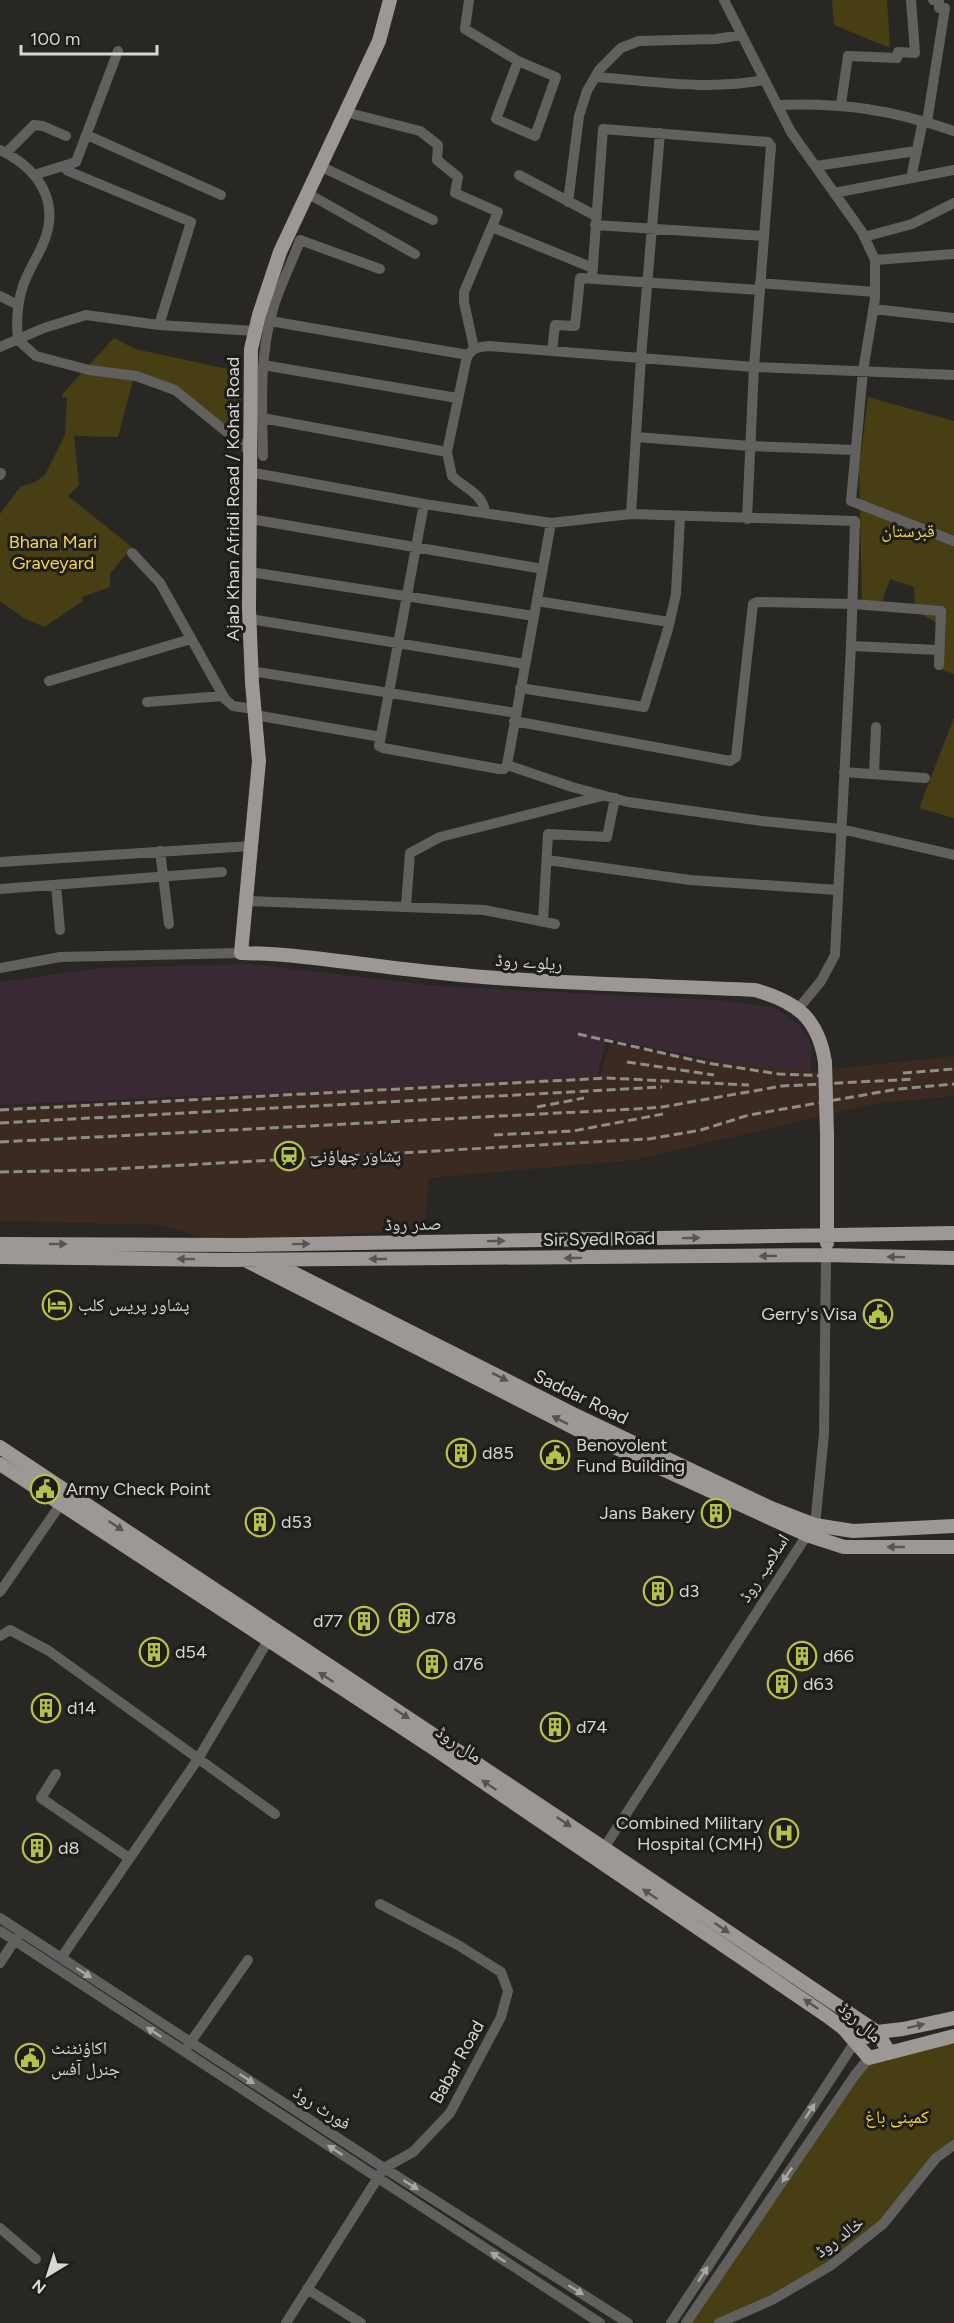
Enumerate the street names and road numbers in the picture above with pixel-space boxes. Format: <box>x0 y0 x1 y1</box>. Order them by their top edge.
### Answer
street label: Ajab Khan Afridi Road / Kohat Road <box>222 357 244 641</box>
street label: ریلوے روڈ <box>495 949 563 975</box>
street label: صدر روڈ <box>384 1213 442 1235</box>
street label: Sir Syed Road <box>543 1227 655 1251</box>
street label: Saddar Road <box>530 1365 632 1429</box>
street label: اسلامیہ روڈ <box>734 1530 794 1606</box>
street label: مال روڈ <box>432 1721 486 1767</box>
street label: مال روڈ <box>834 1997 886 2047</box>
street label: Babar Road <box>425 2016 489 2108</box>
street label: فورٹ روڈ <box>289 2081 355 2135</box>
street label: خالد روڈ <box>810 2211 868 2263</box>

